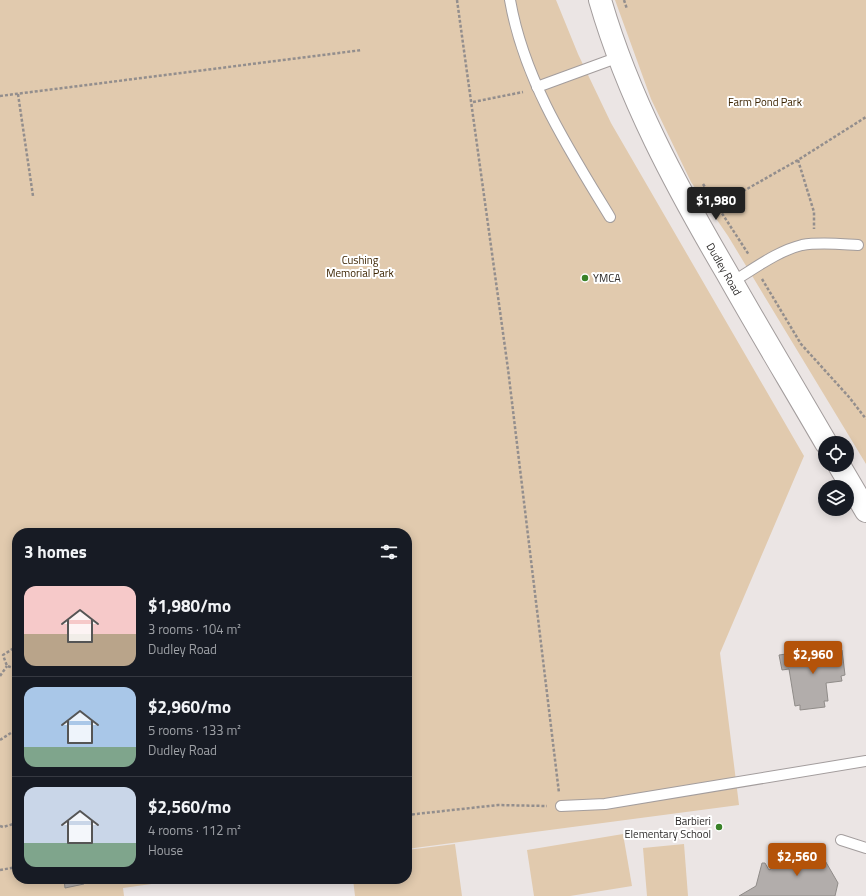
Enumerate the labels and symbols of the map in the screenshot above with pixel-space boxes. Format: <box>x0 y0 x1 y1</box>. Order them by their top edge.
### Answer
park label: Farm Pond Park <box>728 94 803 110</box>
pin: $1,980 <box>683 187 749 221</box>
street label: Dudley Road <box>702 240 746 298</box>
park label: Cushing Memorial Park <box>326 252 394 281</box>
place label: YMCA <box>593 270 621 286</box>
marker: YMCA <box>580 273 590 283</box>
pin: $2,960 <box>780 641 846 675</box>
place label: Barbieri Elementary School <box>624 813 711 842</box>
marker: Barbieri Elementary School <box>714 822 724 832</box>
pin: $2,560 <box>764 843 830 877</box>

